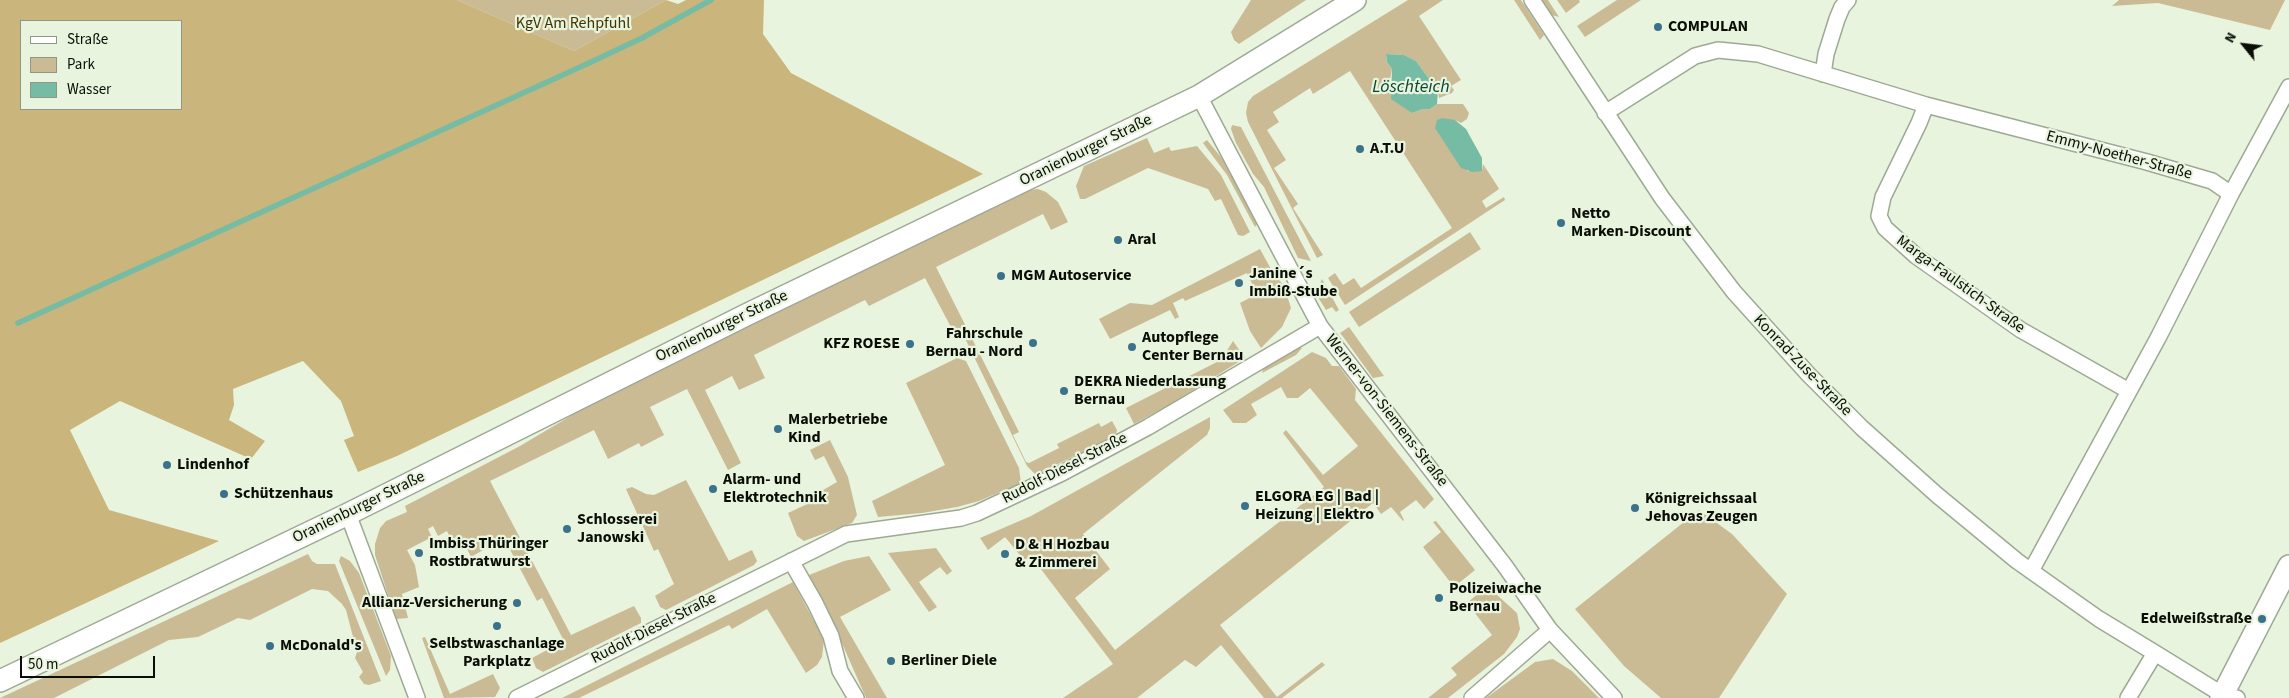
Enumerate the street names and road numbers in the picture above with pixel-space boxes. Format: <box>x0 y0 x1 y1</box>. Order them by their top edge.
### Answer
street label: Oranienburger Straße <box>1017 111 1155 191</box>
street label: Emmy-Noether-Straße <box>2044 127 2194 185</box>
street label: Marga-Faulstich-Straße <box>1892 232 2028 338</box>
street label: Oranienburger Straße <box>653 287 791 367</box>
street label: Konrad-Zuse-Straße <box>1749 311 1855 421</box>
street label: Werner-von-Siemens-Straße <box>1320 331 1452 491</box>
street label: Rudolf-Diesel-Straße <box>999 429 1131 509</box>
street label: Oranienburger Straße <box>290 468 428 548</box>
street label: Rudolf-Diesel-Straße <box>588 589 720 669</box>

